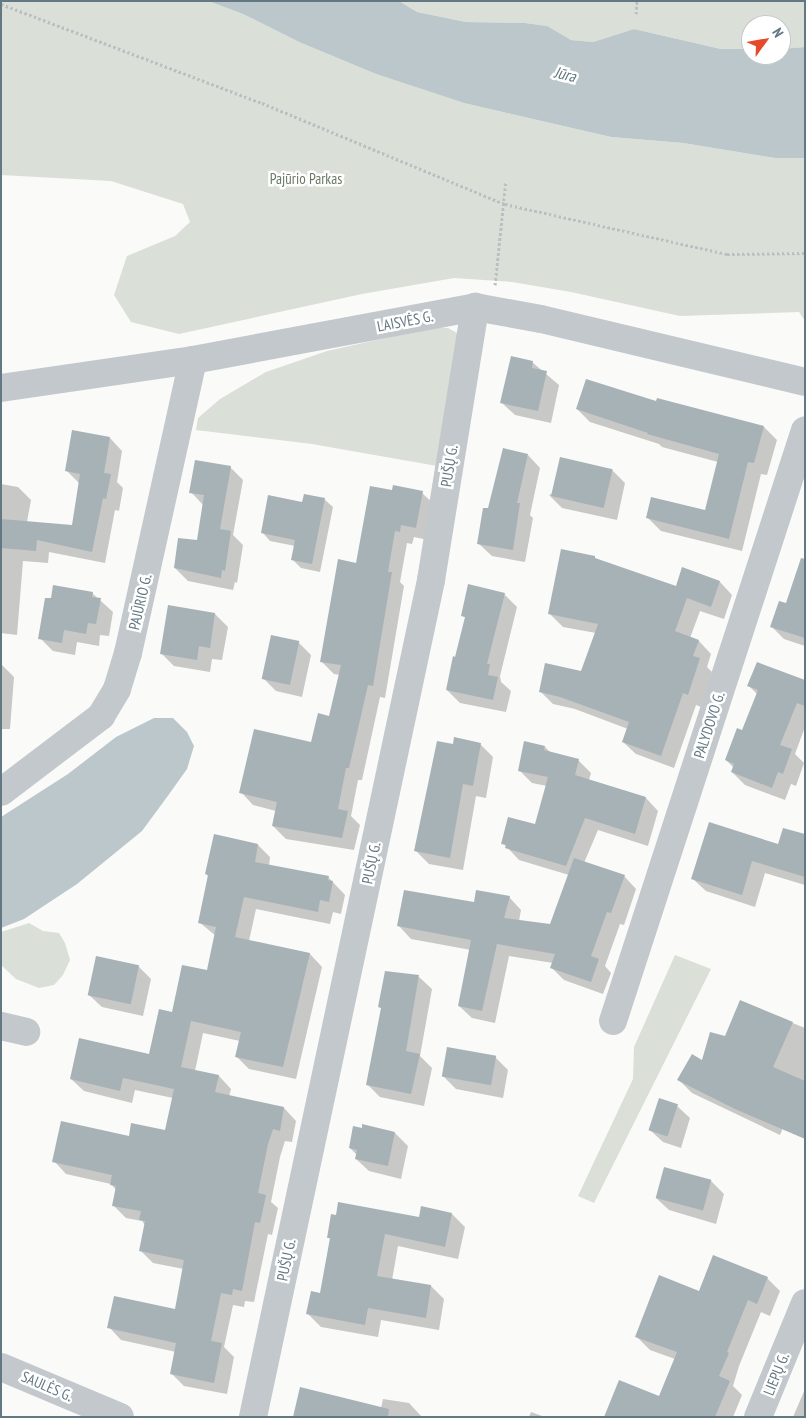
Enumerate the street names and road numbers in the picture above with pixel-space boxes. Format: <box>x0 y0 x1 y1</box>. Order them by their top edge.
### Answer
street label: LAISVĖS G. <box>376 307 434 335</box>
street label: PUŠŲ G. <box>437 444 461 488</box>
street label: PAJŪRIO G. <box>125 572 155 632</box>
street label: PALYDOVO G. <box>690 690 728 760</box>
street label: PUŠŲ G. <box>358 841 384 885</box>
street label: PUŠŲ G. <box>273 1238 299 1282</box>
street label: LIEPŲ G. <box>759 1350 793 1398</box>
street label: SAULĖS G. <box>19 1367 75 1405</box>

